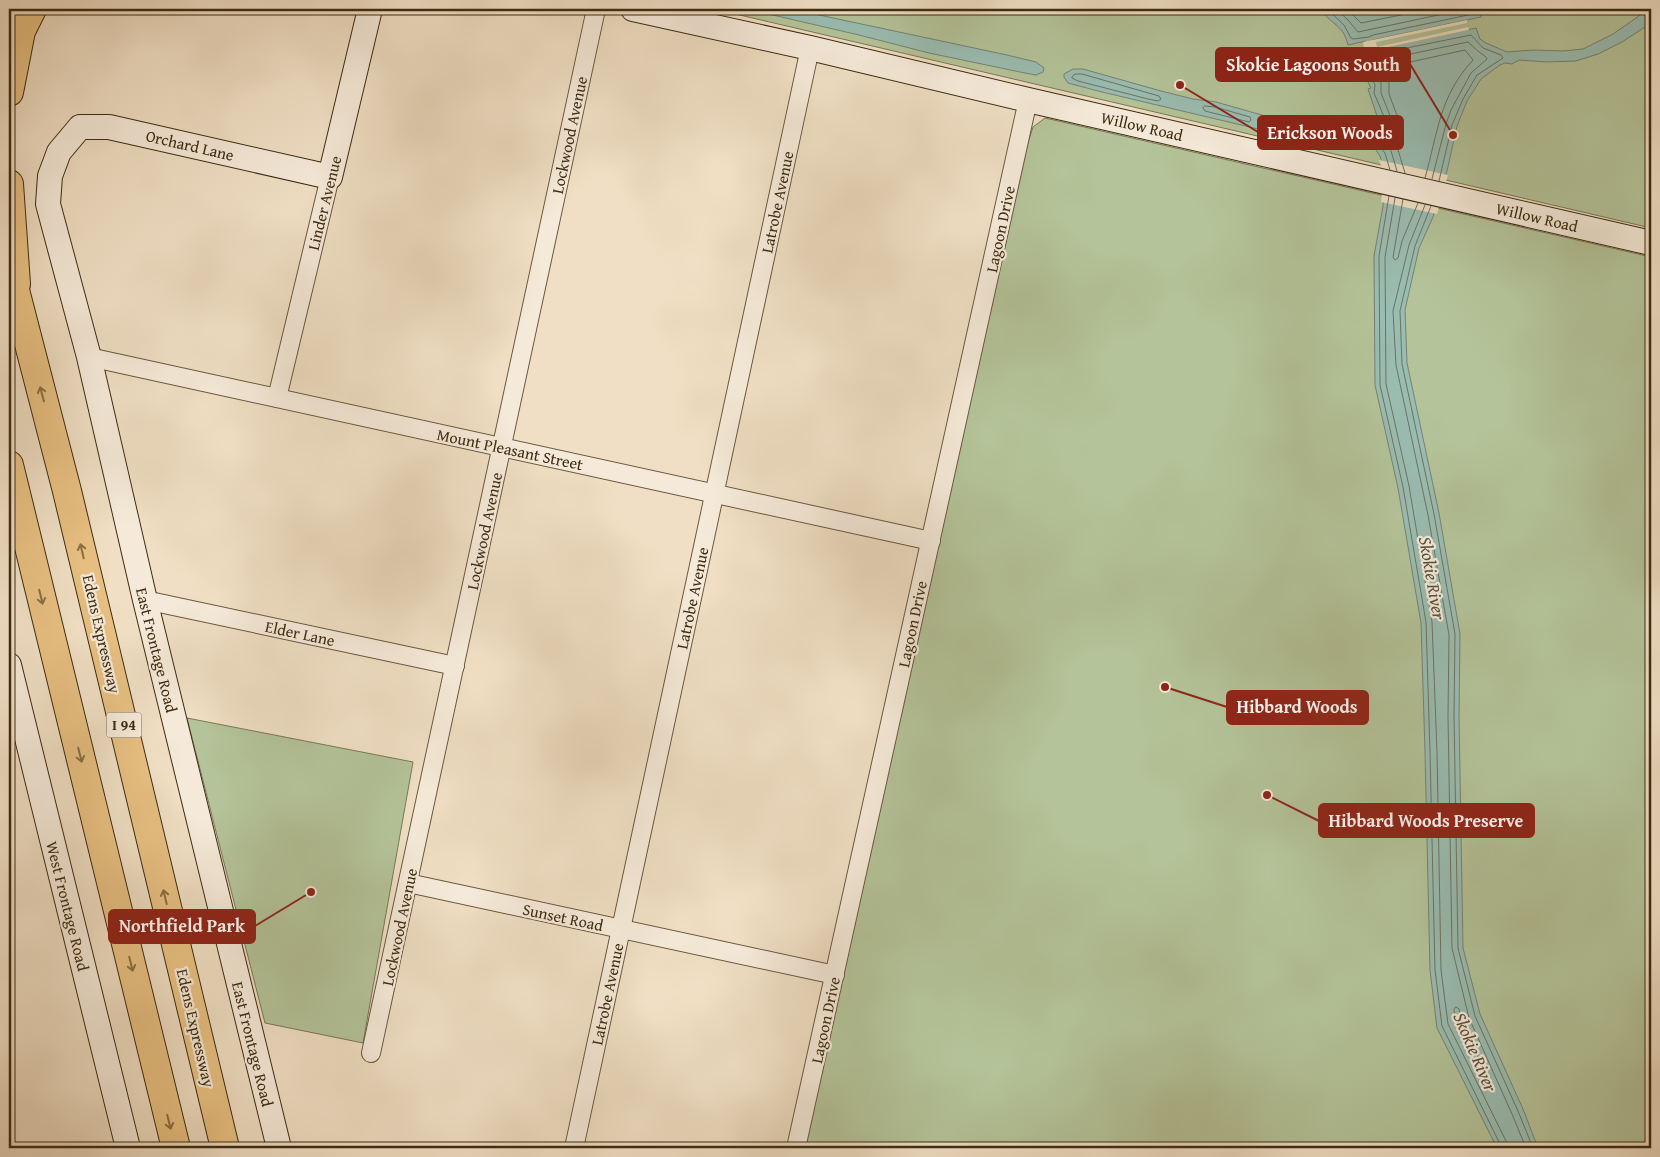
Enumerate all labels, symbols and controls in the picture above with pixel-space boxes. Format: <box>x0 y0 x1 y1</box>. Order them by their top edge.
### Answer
callout: Skokie Lagoons South <box>1216 48 1410 81</box>
text: Skokie Lagoons South <box>1226 51 1400 78</box>
street label: Lockwood Avenue <box>545 74 593 196</box>
street label: Willow Road <box>1099 105 1186 147</box>
callout: Erickson Woods <box>1258 116 1403 149</box>
text: Erickson Woods <box>1267 119 1393 146</box>
street label: Orchard Lane <box>144 123 236 167</box>
street label: Latrobe Avenue <box>754 149 800 255</box>
street label: Linder Avenue <box>301 153 347 253</box>
street label: Lagoon Drive <box>979 183 1021 275</box>
street label: Willow Road <box>1494 196 1581 238</box>
one-way arrow <box>36 386 46 402</box>
street label: Mount Pleasant Street <box>435 422 586 476</box>
street label: Lockwood Avenue <box>460 470 508 592</box>
water label: Skokie River <box>1412 534 1453 623</box>
one-way arrow <box>77 544 86 560</box>
street label: Latrobe Avenue <box>669 545 715 651</box>
street label: Edens Expressway <box>77 572 127 696</box>
street label: Lagoon Drive <box>891 578 933 670</box>
street label: East Frontage Road <box>130 585 184 716</box>
one-way arrow <box>37 589 46 605</box>
street label: Elder Lane <box>263 614 337 652</box>
callout: Hibbard Woods <box>1227 691 1368 724</box>
text: Hibbard Woods <box>1236 693 1358 720</box>
road number: I 94 <box>106 712 142 738</box>
one-way arrow <box>76 747 85 763</box>
callout: Hibbard Woods Preserve <box>1319 804 1534 837</box>
text: Hibbard Woods Preserve <box>1329 807 1524 834</box>
street label: West Frontage Road <box>40 839 96 974</box>
street label: Lockwood Avenue <box>375 866 423 988</box>
one-way arrow <box>160 889 169 905</box>
street label: Sunset Road <box>520 897 606 937</box>
callout: Northfield Park <box>109 910 255 943</box>
text: Northfield Park <box>119 912 246 939</box>
street label: Latrobe Avenue <box>584 941 630 1047</box>
one-way arrow <box>127 956 136 972</box>
street label: Edens Expressway <box>171 966 221 1090</box>
street label: Lagoon Drive <box>804 974 846 1066</box>
street label: East Frontage Road <box>226 979 280 1110</box>
water label: Skokie River <box>1447 1008 1505 1097</box>
one-way arrow <box>165 1113 174 1129</box>

